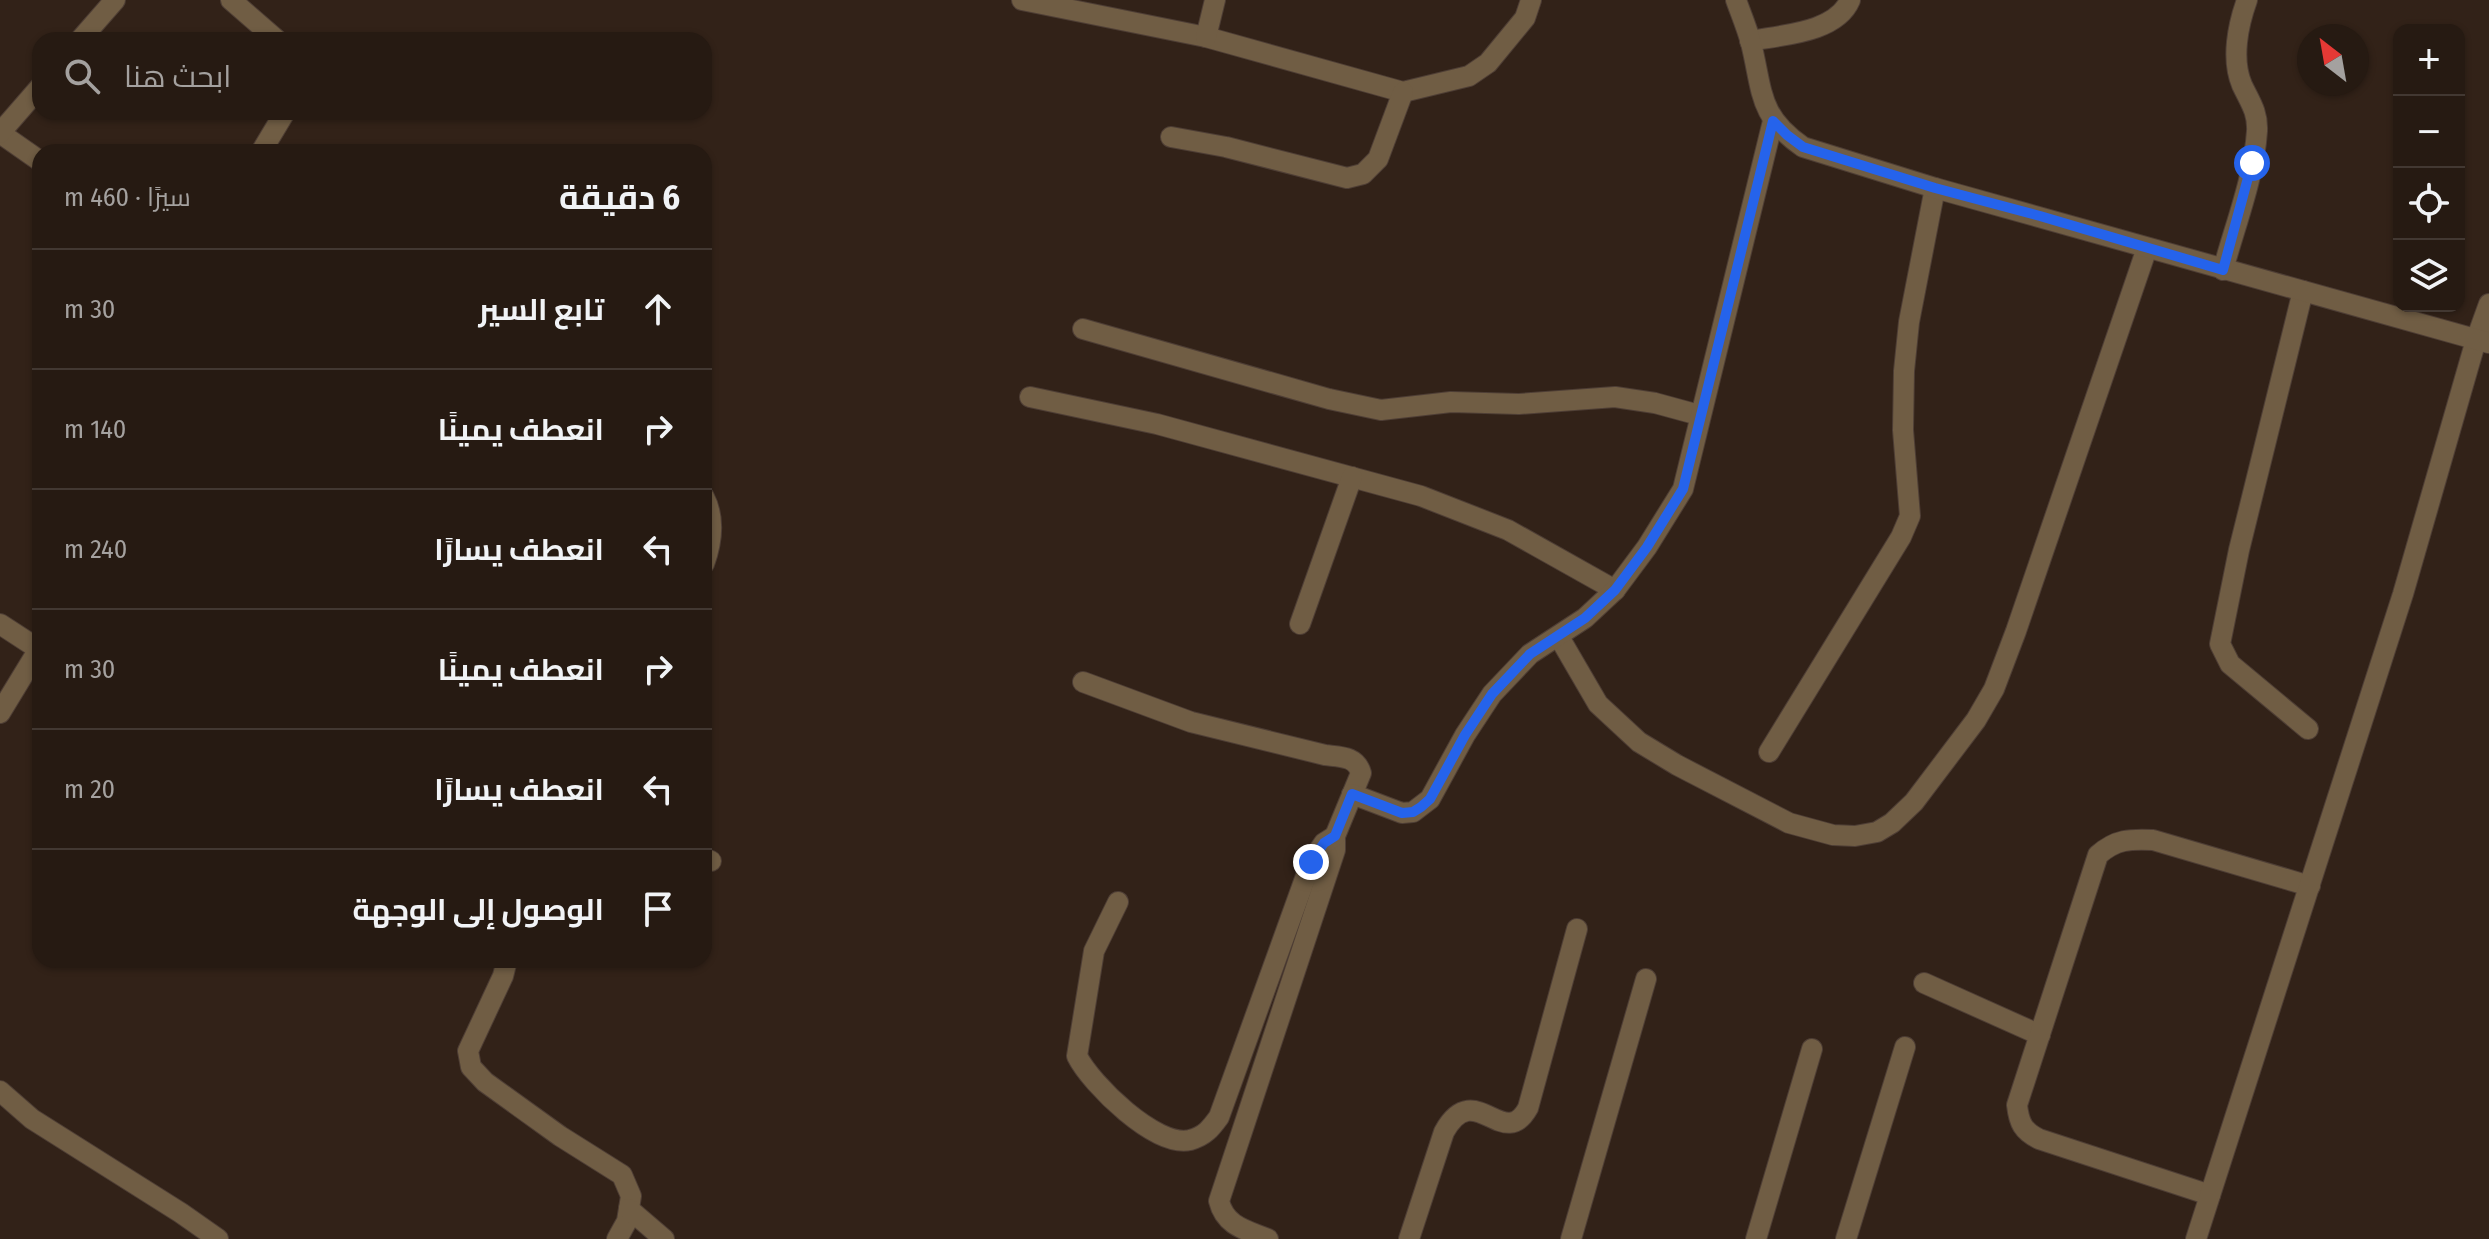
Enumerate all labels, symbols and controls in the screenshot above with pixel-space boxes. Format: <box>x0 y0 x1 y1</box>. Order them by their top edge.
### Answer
north arrow <box>2297 24 2369 96</box>
map controls <box>2393 24 2465 312</box>
button: + <box>2393 24 2465 96</box>
search box <box>32 32 712 120</box>
icon: search <box>60 54 104 98</box>
text: ابحث هنا <box>124 59 231 95</box>
button: − <box>2393 96 2465 168</box>
route start <box>2234 145 2270 181</box>
button: locate <box>2393 168 2465 240</box>
text: 6 دقيقة <box>559 177 680 218</box>
text: سيرًا · 460 m <box>64 182 191 213</box>
button: layers <box>2393 240 2465 312</box>
icon: ahead <box>636 287 680 331</box>
text: تابع السير <box>478 292 604 328</box>
text: 30 m <box>64 294 115 325</box>
icon: right <box>636 407 680 451</box>
text: انعطف يمينًا <box>438 412 604 448</box>
text: 140 m <box>64 414 126 445</box>
icon: left <box>636 527 680 571</box>
text: انعطف يسارًا <box>434 532 604 568</box>
text: 240 m <box>64 534 127 565</box>
icon: right <box>636 647 680 691</box>
text: انعطف يمينًا <box>438 652 604 688</box>
text: 30 m <box>64 654 115 685</box>
icon: left <box>636 767 680 811</box>
text: انعطف يسارًا <box>434 772 604 808</box>
text: 20 m <box>64 774 115 805</box>
route end <box>1293 844 1329 880</box>
icon: arrive <box>636 887 680 931</box>
text: الوصول إلى الوجهة <box>353 892 604 928</box>

